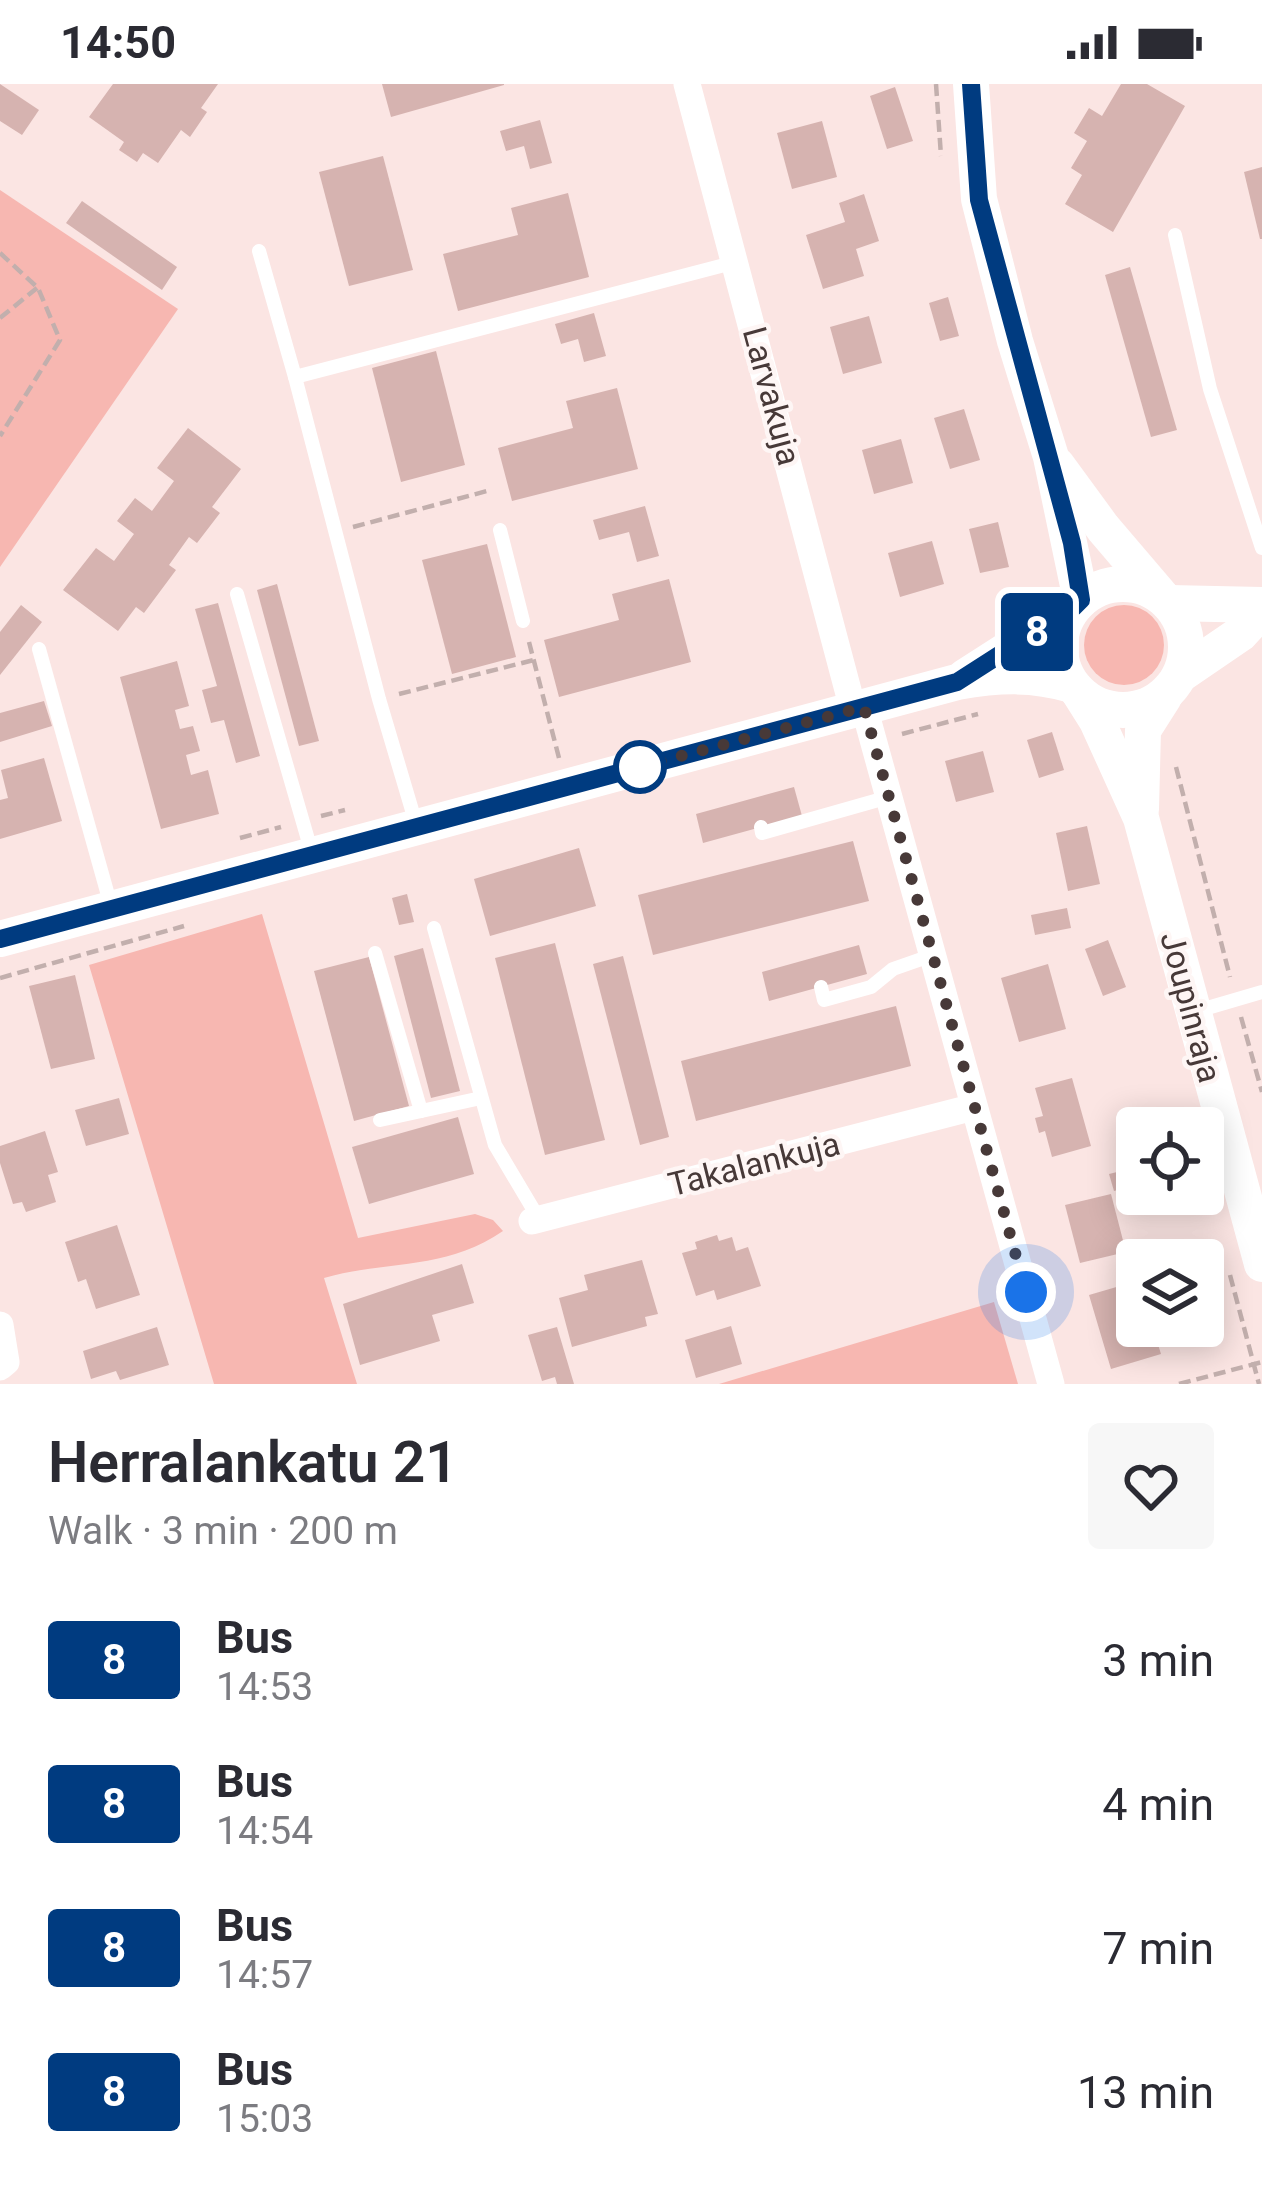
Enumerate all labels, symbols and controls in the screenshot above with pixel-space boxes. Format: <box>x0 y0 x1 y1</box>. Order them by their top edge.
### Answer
text: 14:50 <box>60 16 176 69</box>
street label: Larvakuja <box>735 323 809 469</box>
line badge: 8 <box>998 593 1076 671</box>
text: 8 <box>1025 607 1049 656</box>
unlabelled marker <box>615 742 665 792</box>
street label: Joupinraja <box>1152 927 1230 1087</box>
map controls <box>1116 1107 1224 1347</box>
button: locate <box>1116 1107 1224 1215</box>
street label: Takalankuja <box>664 1124 844 1204</box>
button: layers <box>1116 1239 1224 1347</box>
your location <box>996 1262 1056 1322</box>
button: heart <box>1088 1423 1214 1549</box>
text: Herralankatu 21 <box>48 1429 458 1496</box>
text: Walk · 3 min · 200 m <box>48 1508 398 1554</box>
text: Bus <box>216 1611 293 1664</box>
text: 3 min <box>1102 1634 1214 1687</box>
text: 8 <box>102 1635 126 1684</box>
text: 14:53 <box>216 1664 313 1710</box>
text: Bus <box>216 1755 293 1808</box>
text: 4 min <box>1102 1778 1214 1831</box>
text: 8 <box>102 1779 126 1828</box>
text: 14:54 <box>216 1808 313 1854</box>
text: Bus <box>216 1899 293 1952</box>
text: 7 min <box>1102 1922 1214 1975</box>
text: 8 <box>102 1923 126 1972</box>
text: 14:57 <box>216 1952 313 1998</box>
text: Bus <box>216 2043 293 2096</box>
text: 13 min <box>1077 2066 1214 2119</box>
text: 8 <box>102 2067 126 2116</box>
text: 15:03 <box>216 2096 313 2142</box>

